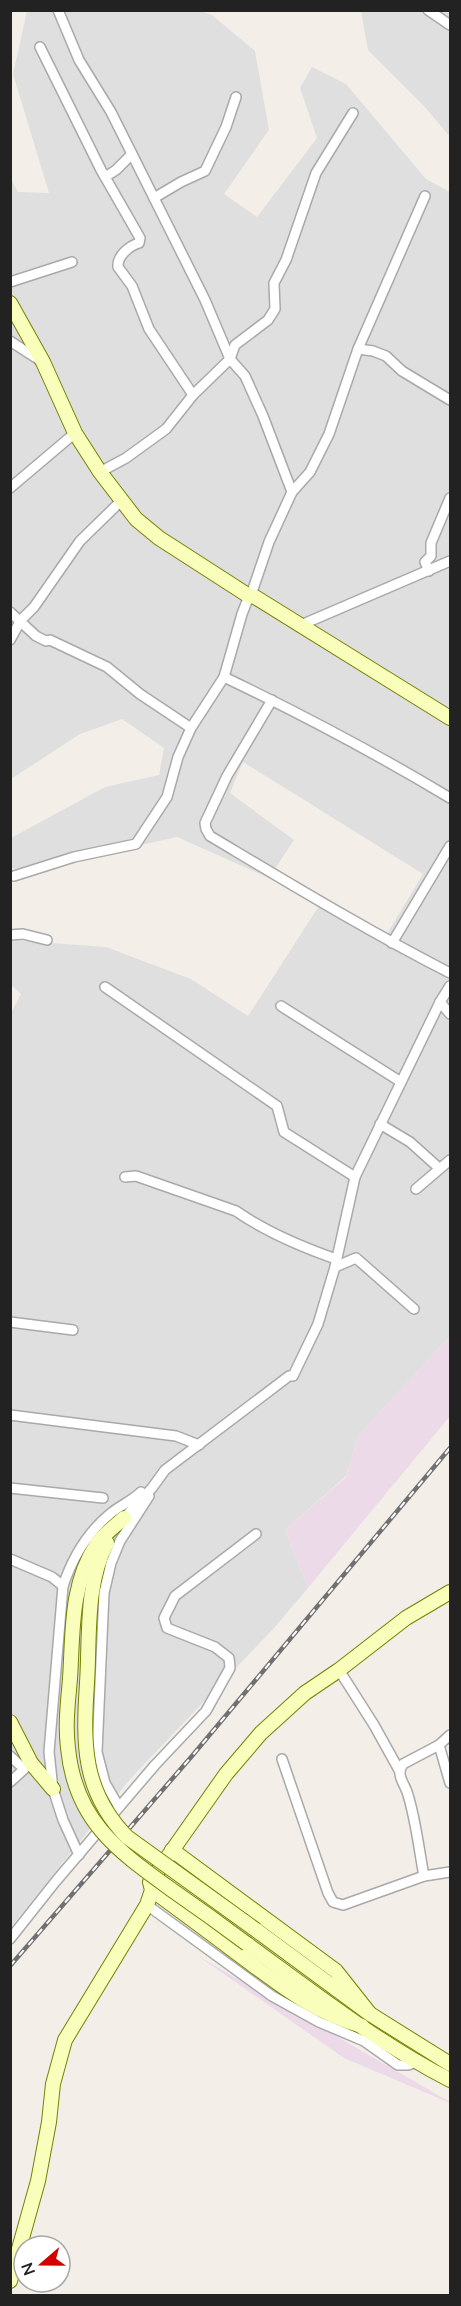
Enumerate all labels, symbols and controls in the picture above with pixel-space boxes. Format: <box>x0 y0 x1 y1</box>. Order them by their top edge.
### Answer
north arrow <box>12 2234 72 2294</box>
text: N <box>16 2260 39 2278</box>

